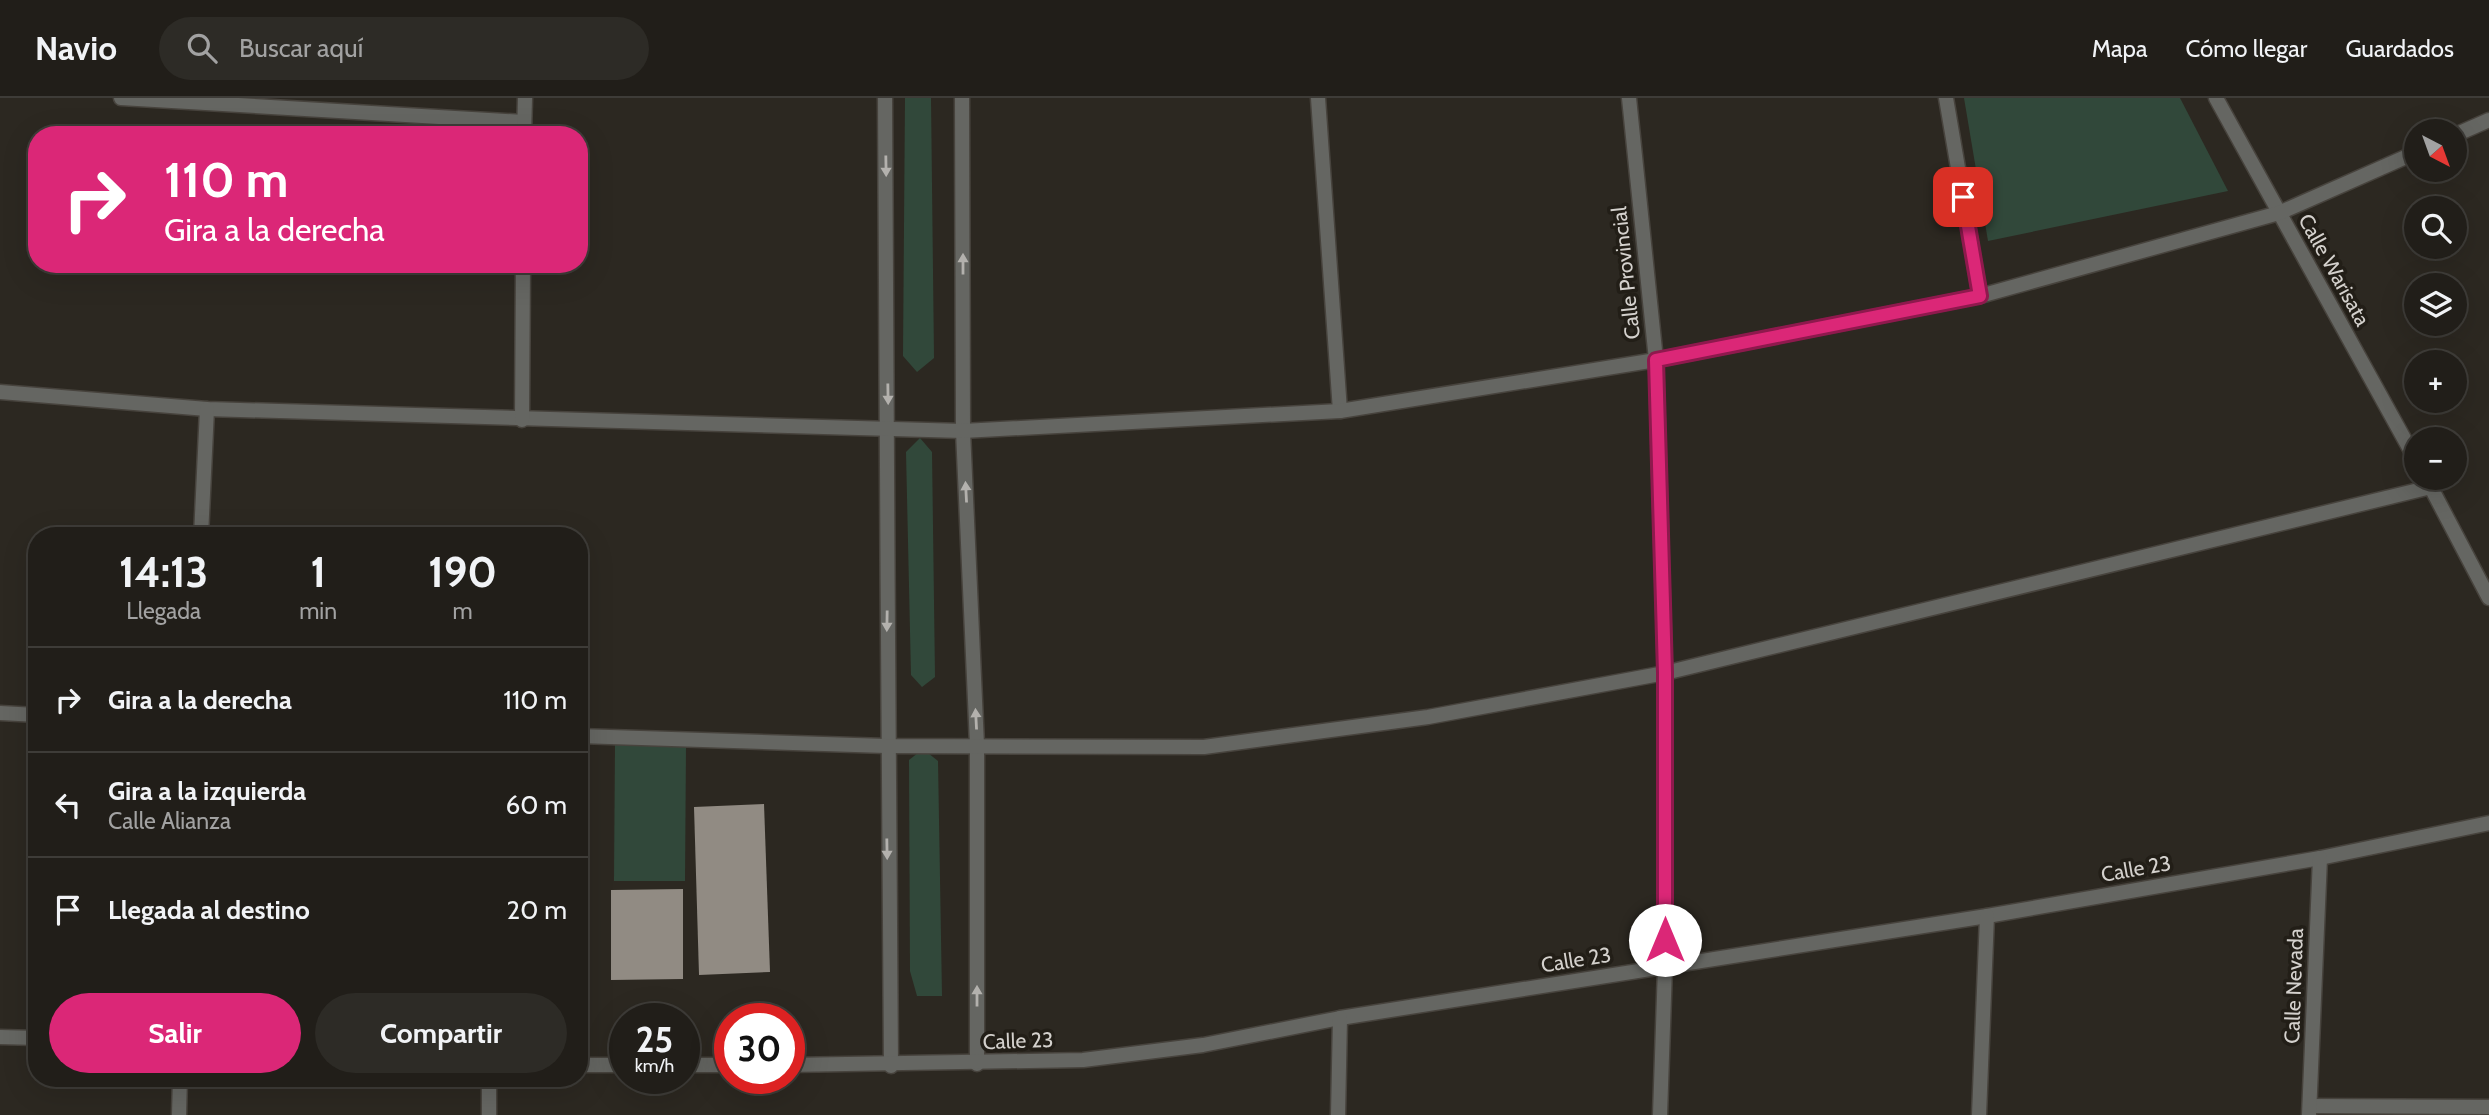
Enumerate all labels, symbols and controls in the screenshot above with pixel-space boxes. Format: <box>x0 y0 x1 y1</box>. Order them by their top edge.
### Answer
search box <box>159 17 649 80</box>
text: Navio <box>35 28 117 68</box>
icon: search <box>183 29 221 67</box>
text: Buscar aquí <box>239 32 363 64</box>
text: Mapa <box>2092 34 2148 63</box>
text: Cómo llegar <box>2186 34 2307 63</box>
text: Guardados <box>2345 34 2454 63</box>
north arrow <box>2404 119 2468 182</box>
map controls <box>2404 119 2467 490</box>
text: 110 m <box>164 150 288 209</box>
icon: right <box>49 154 140 245</box>
one-way arrow <box>880 155 892 177</box>
pin <box>1933 167 1993 227</box>
icon: arrive <box>1944 178 1982 216</box>
button: search <box>2404 196 2467 259</box>
street label: Calle Provincial <box>1606 205 1645 341</box>
street label: Calle Warisata <box>2293 209 2375 330</box>
text: Gira a la derecha <box>164 210 385 249</box>
one-way arrow <box>957 253 969 275</box>
button: layers <box>2404 273 2467 336</box>
button: + <box>2404 350 2467 413</box>
one-way arrow <box>882 383 894 405</box>
button: − <box>2404 427 2467 490</box>
one-way arrow <box>960 481 971 503</box>
text: 14:13 <box>119 546 208 598</box>
text: 1 <box>310 546 326 598</box>
text: 190 <box>428 546 497 598</box>
text: Llegada <box>126 597 201 625</box>
text: min <box>299 597 337 625</box>
text: m <box>452 597 473 625</box>
one-way arrow <box>881 610 893 632</box>
icon: right <box>49 681 87 719</box>
text: Gira a la derecha <box>108 684 292 716</box>
text: 110 m <box>503 684 567 716</box>
one-way arrow <box>971 708 982 730</box>
text: Gira a la izquierda <box>108 775 306 807</box>
icon: left <box>49 786 87 824</box>
text: 60 m <box>505 789 567 821</box>
text: Calle Alianza <box>108 807 231 835</box>
one-way arrow <box>881 838 893 860</box>
street label: Calle 23 <box>2099 850 2173 887</box>
icon: arrive <box>49 891 87 929</box>
text: Llegada al destino <box>108 894 310 926</box>
text: 20 m <box>507 894 567 926</box>
position arrow <box>1628 903 1702 977</box>
street label: Calle Nevada <box>2279 928 2308 1044</box>
street label: Calle 23 <box>1539 942 1613 977</box>
one-way arrow <box>971 984 983 1006</box>
button: Salir <box>49 993 301 1073</box>
button: Compartir <box>315 993 567 1073</box>
speed limit sign: 30 <box>714 1003 805 1094</box>
text: 25 <box>636 1018 673 1061</box>
street label: Calle 23 <box>982 1027 1054 1054</box>
text: km/h <box>635 1055 674 1077</box>

